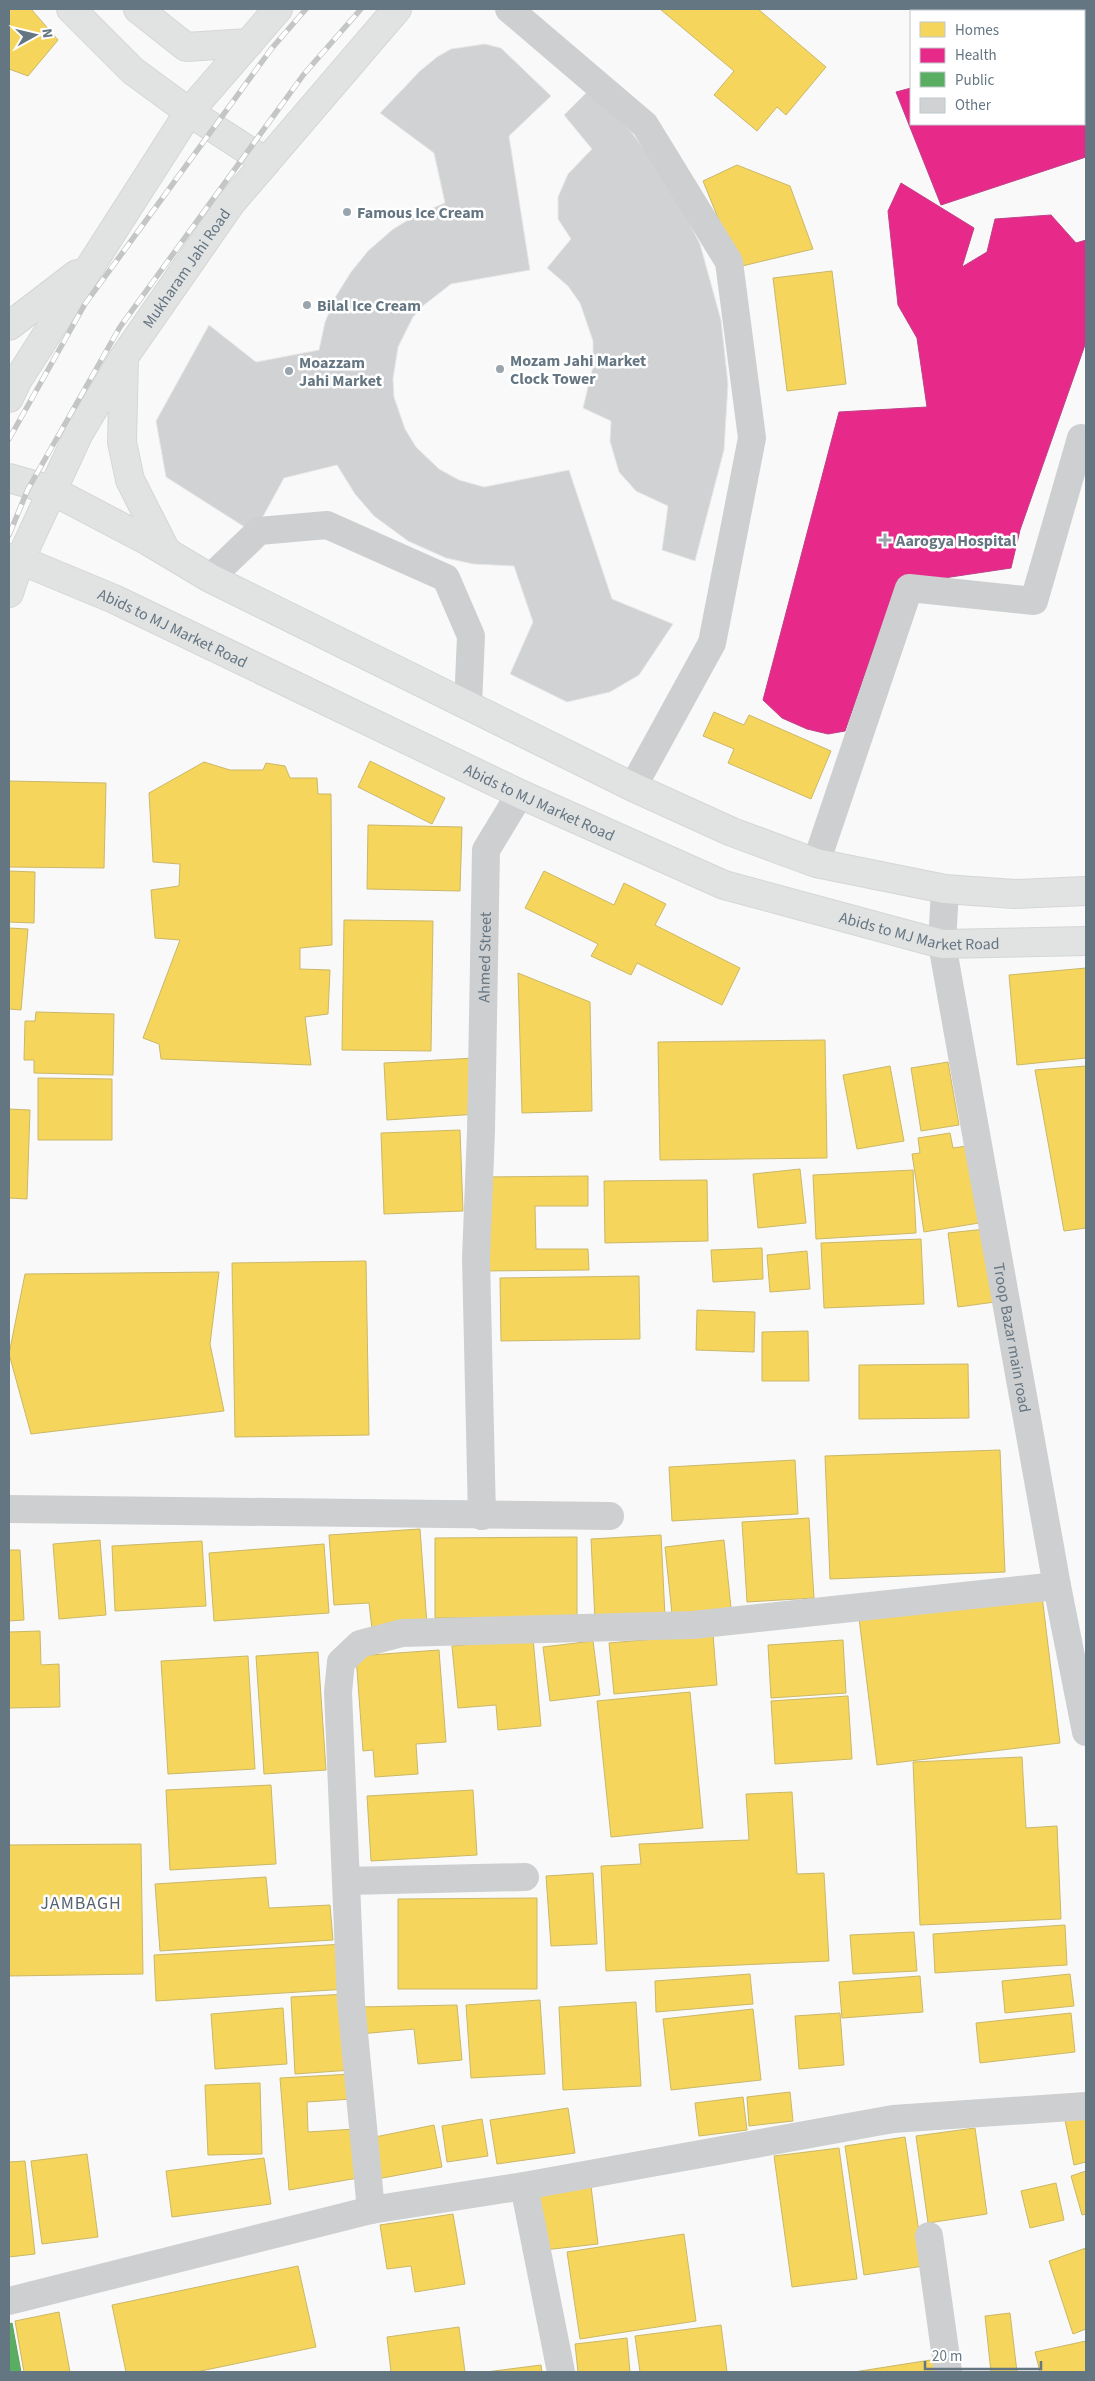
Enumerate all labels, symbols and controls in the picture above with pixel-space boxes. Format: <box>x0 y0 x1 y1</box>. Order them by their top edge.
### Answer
north arrow <box>10 10 60 60</box>
legend <box>910 10 1085 125</box>
text: Homes <box>955 20 999 41</box>
text: N <box>36 27 57 39</box>
text: Health <box>955 45 997 66</box>
text: Public <box>955 70 994 91</box>
text: Other <box>955 95 992 116</box>
place label: Famous Ice Cream <box>357 202 484 224</box>
street label: Mukharam Jahi Road <box>138 204 236 333</box>
marker: Famous Ice Cream <box>341 206 353 218</box>
place label: Bilal Ice Cream <box>317 295 421 317</box>
marker: Bilal Ice Cream <box>301 299 313 311</box>
place label: Mozam Jahi Market Clock Tower <box>510 350 646 390</box>
place label: Moazzam Jahi Market <box>299 352 382 392</box>
marker: Mozam Jahi Market Clock Tower <box>494 363 506 375</box>
marker: Moazzam Jahi Market <box>283 365 295 377</box>
place label: Aarogya Hospital <box>895 530 1017 552</box>
marker: Aarogya Hospital <box>878 533 892 547</box>
street label: Abids to MJ Market Road <box>94 583 251 674</box>
street label: Abids to MJ Market Road <box>460 759 618 847</box>
street label: Abids to MJ Market Road <box>837 907 1000 956</box>
street label: Ahmed Street <box>473 911 497 1003</box>
street label: Troop Bazar main road <box>987 1261 1036 1414</box>
district label: JAMBAGH <box>40 1891 122 1916</box>
scale bar <box>925 2338 1041 2370</box>
text: 20 m <box>932 2346 962 2367</box>

